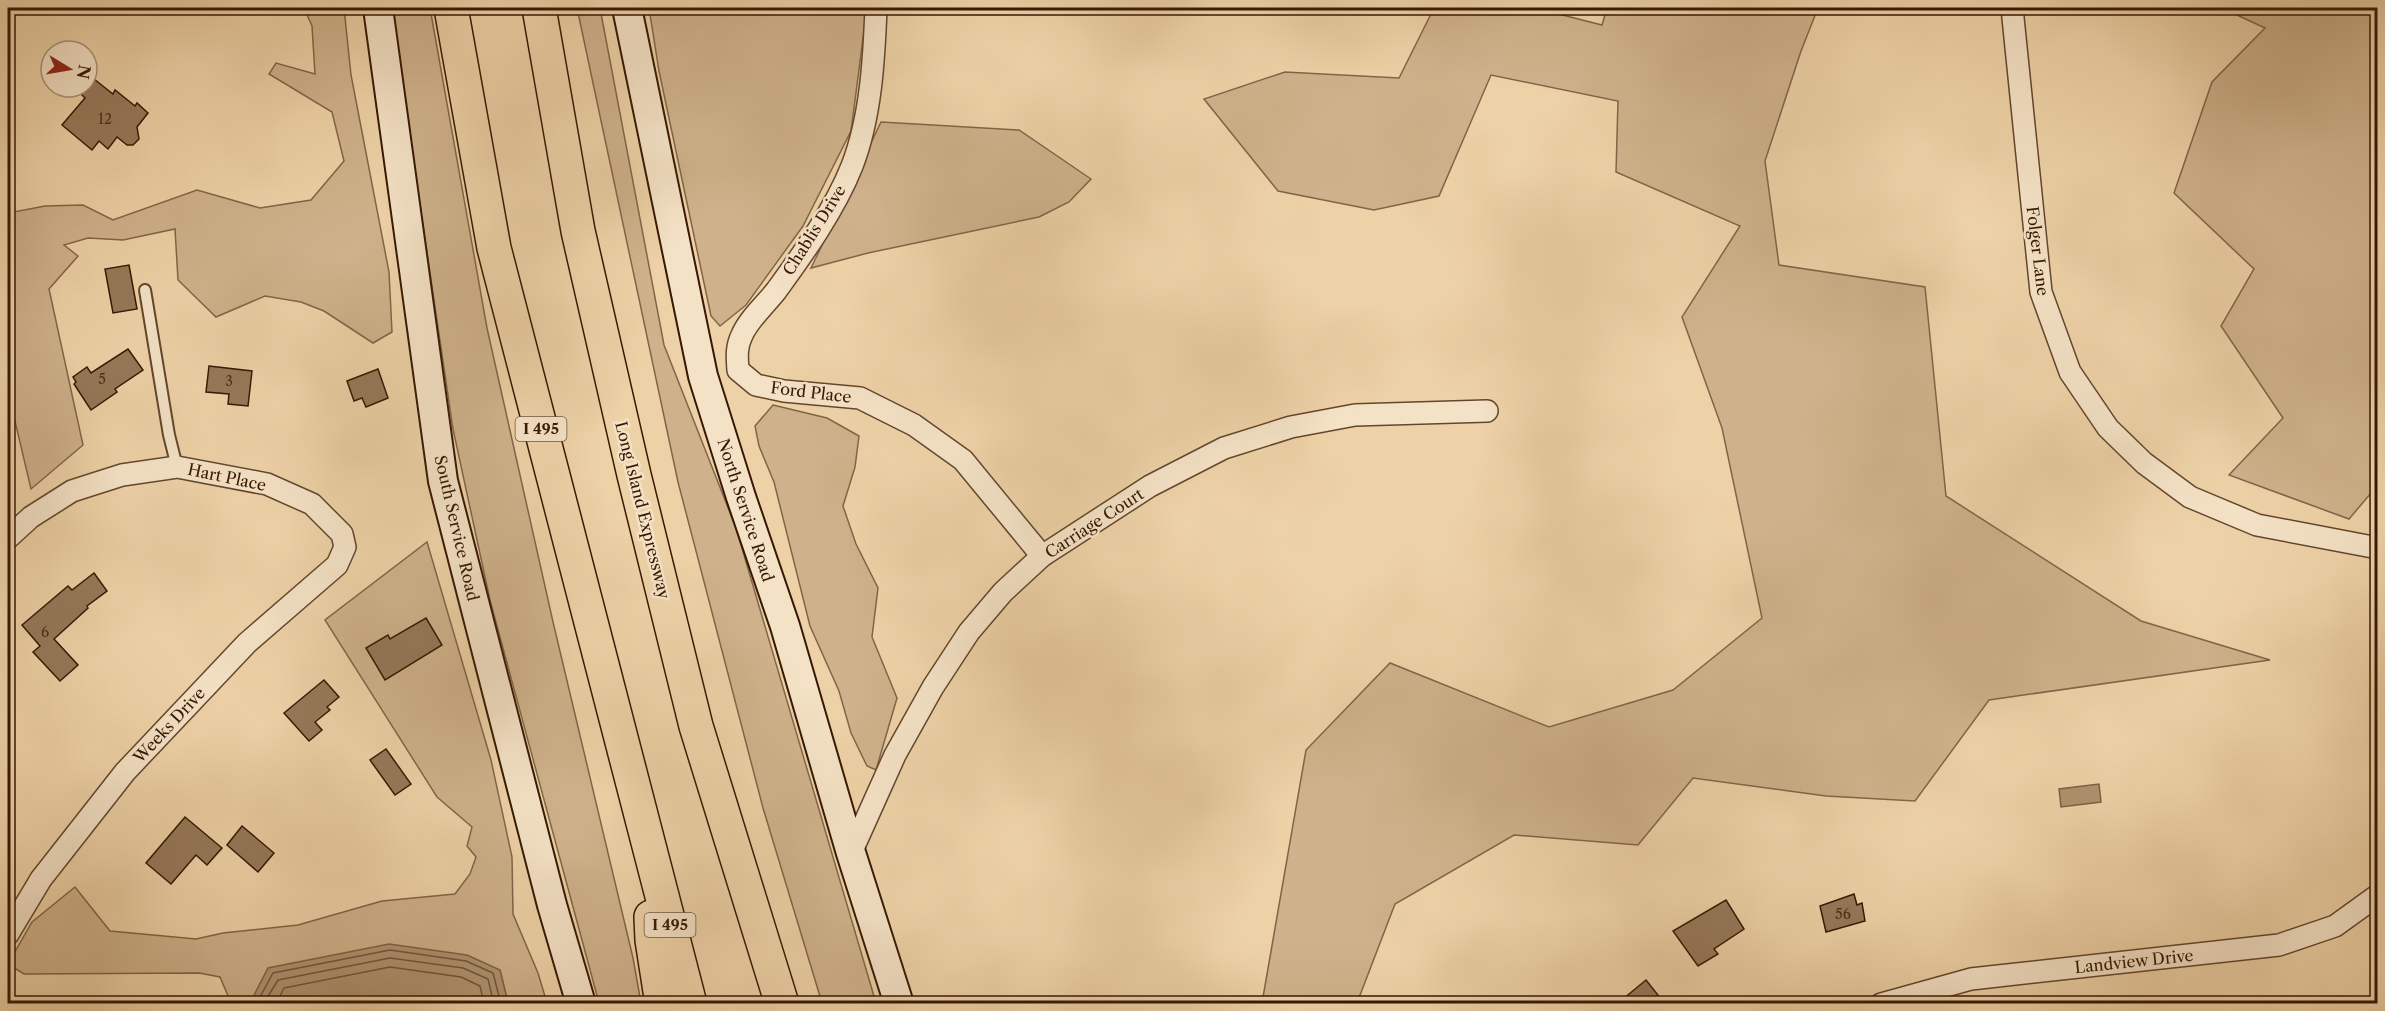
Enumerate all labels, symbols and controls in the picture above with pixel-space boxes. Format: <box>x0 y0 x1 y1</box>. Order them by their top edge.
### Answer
north arrow <box>39 39 99 99</box>
text: N <box>73 63 95 81</box>
house number: 12 <box>98 110 112 128</box>
street label: Chablis Drive <box>778 181 850 279</box>
street label: Folger Lane <box>2023 205 2053 297</box>
house number: 5 <box>98 370 106 388</box>
house number: 3 <box>225 372 233 390</box>
street label: Ford Place <box>769 377 853 407</box>
road number: I 495 <box>516 417 566 441</box>
street label: Long Island Expressway <box>611 419 675 602</box>
street label: North Service Road <box>713 436 779 584</box>
street label: South Service Road <box>430 453 484 603</box>
street label: Hart Place <box>186 459 268 495</box>
street label: Carriage Court <box>1041 484 1147 562</box>
house number: 6 <box>41 623 49 641</box>
street label: Weeks Drive <box>128 683 209 768</box>
house number: 56 <box>1835 905 1851 923</box>
road number: I 495 <box>644 913 696 937</box>
street label: Landview Drive <box>2074 945 2194 977</box>

